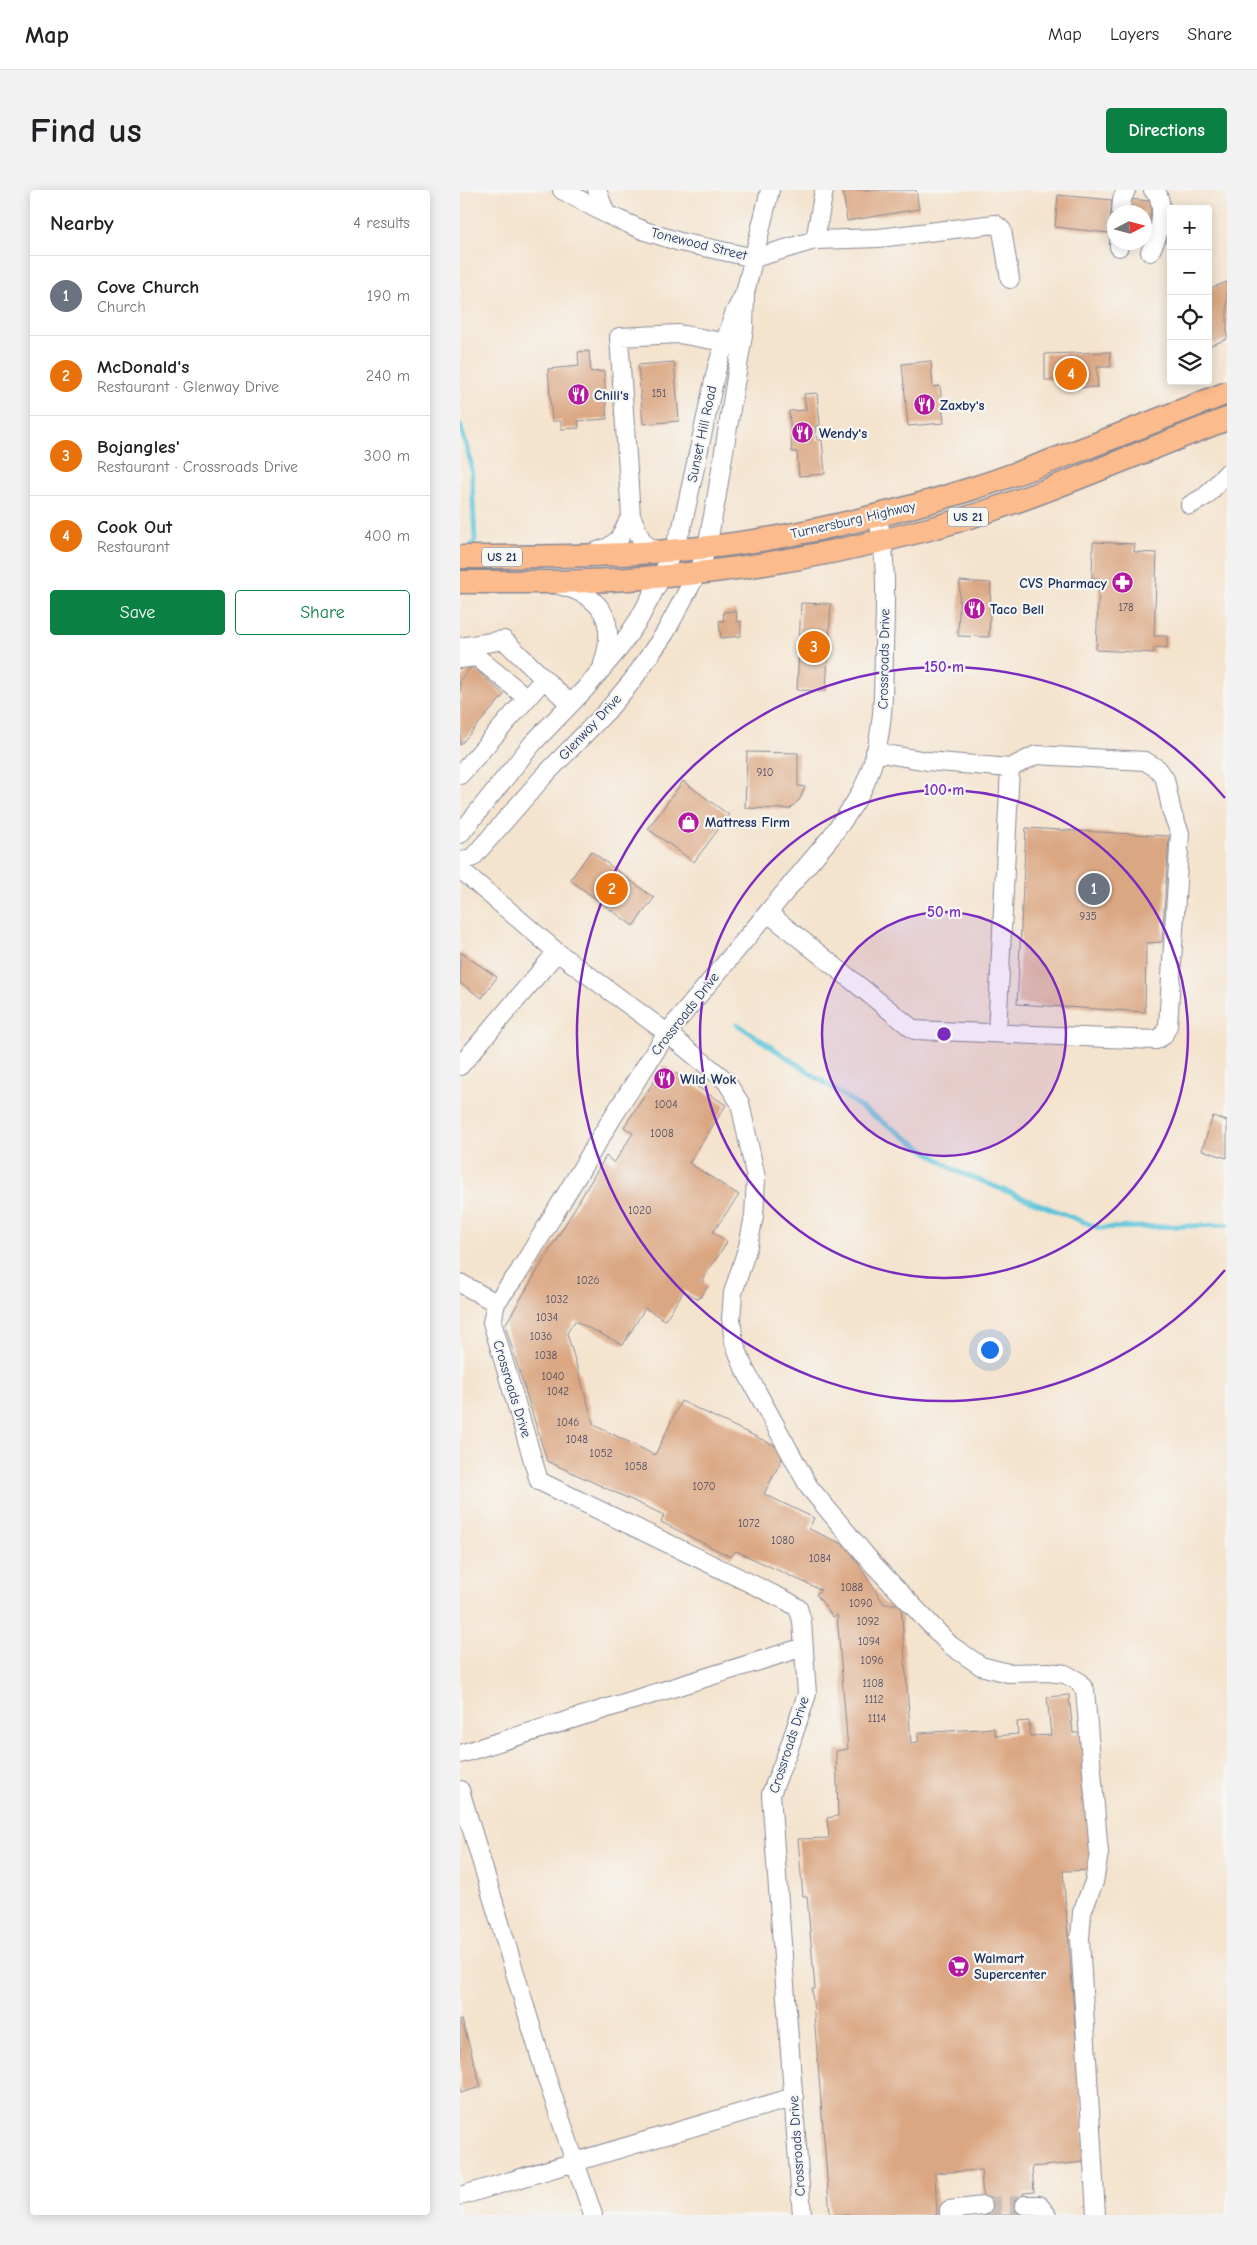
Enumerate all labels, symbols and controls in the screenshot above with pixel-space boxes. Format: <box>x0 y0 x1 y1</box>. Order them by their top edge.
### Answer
text: Map <box>25 21 69 49</box>
text: Map <box>1048 24 1082 45</box>
text: Layers <box>1110 24 1159 45</box>
text: Share <box>1187 24 1232 45</box>
button: Directions <box>1106 108 1227 153</box>
text: Find us <box>30 110 142 151</box>
north arrow <box>1107 205 1152 250</box>
map controls <box>1167 205 1212 385</box>
button: + <box>1167 205 1212 250</box>
text: Nearby <box>50 211 114 235</box>
text: 4 results <box>353 214 410 232</box>
street label: Tonewood Street <box>649 224 750 264</box>
button: − <box>1167 250 1212 295</box>
text: Cove Church <box>97 276 199 298</box>
text: 1 <box>63 287 69 305</box>
text: 190 m <box>367 287 410 305</box>
button: locate <box>1167 295 1212 340</box>
text: Church <box>97 298 146 316</box>
button: layers <box>1167 340 1212 385</box>
pin: 4 <box>1055 355 1087 393</box>
text: McDonald's <box>97 356 189 378</box>
text: 2 <box>62 367 70 385</box>
text: 240 m <box>366 367 410 385</box>
text: Restaurant · Glenway Drive <box>97 378 279 396</box>
restaurant icon: Chili's <box>566 383 590 407</box>
street label: Sunset Hill Road <box>683 384 721 484</box>
place label: Chili's <box>594 387 629 404</box>
house number: 151 <box>652 387 666 400</box>
restaurant icon: Zaxby's <box>912 393 936 417</box>
place label: Zaxby's <box>940 397 985 414</box>
restaurant icon: Wendy's <box>791 421 815 445</box>
place label: Wendy's <box>819 425 867 442</box>
text: Bojangles' <box>97 436 180 458</box>
text: 3 <box>62 447 70 465</box>
text: 300 m <box>364 447 410 465</box>
text: Restaurant · Crossroads Drive <box>97 458 298 476</box>
street label: Turnersburg Highway <box>789 497 918 543</box>
road number: US 21 <box>948 508 988 527</box>
text: Cook Out <box>97 516 172 538</box>
text: 4 <box>62 527 70 545</box>
text: 400 m <box>364 527 410 545</box>
text: Restaurant <box>97 538 169 556</box>
road number: US 21 <box>482 548 522 567</box>
pharmacy icon: CVS Pharmacy <box>1111 571 1135 595</box>
place label: CVS Pharmacy <box>1019 575 1108 592</box>
button: Save <box>50 590 225 635</box>
button: Share <box>235 590 410 635</box>
restaurant icon: Taco Bell <box>962 597 986 621</box>
place label: Taco Bell <box>990 601 1044 618</box>
house number: 178 <box>1118 601 1134 614</box>
street label: Crossroads Drive <box>875 608 893 710</box>
pin: 3 <box>798 628 830 666</box>
text: 150 m <box>924 658 964 676</box>
street label: Glenway Drive <box>555 690 625 764</box>
house number: 910 <box>757 766 773 779</box>
text: 100 m <box>924 781 964 799</box>
shop icon: Mattress Firm <box>677 810 701 834</box>
place label: Mattress Firm <box>705 814 790 831</box>
pin: 2 <box>596 870 628 908</box>
pin: 1 <box>1078 870 1110 908</box>
text: 50 m <box>927 903 961 921</box>
house number: 935 <box>1079 910 1097 923</box>
street label: Crossroads Drive <box>647 969 723 1059</box>
centre of rings <box>935 1025 953 1043</box>
restaurant icon: Wild Wok <box>652 1067 676 1091</box>
place label: Wild Wok <box>680 1071 736 1088</box>
house number: 1004 <box>654 1098 678 1111</box>
house number: 1008 <box>650 1127 674 1140</box>
house number: 1020 <box>628 1204 652 1217</box>
house number: 1026 <box>577 1274 599 1287</box>
house number: 1032 <box>546 1293 568 1306</box>
house number: 1034 <box>536 1311 558 1324</box>
house number: 1036 <box>530 1330 552 1343</box>
your location <box>977 1337 1003 1363</box>
street label: Crossroads Drive <box>489 1338 535 1440</box>
house number: 1038 <box>535 1349 557 1362</box>
house number: 1040 <box>541 1370 565 1383</box>
house number: 1042 <box>547 1385 569 1398</box>
house number: 1046 <box>557 1416 579 1429</box>
house number: 1048 <box>566 1433 588 1446</box>
house number: 1052 <box>590 1447 613 1460</box>
house number: 1058 <box>625 1460 648 1473</box>
house number: 1070 <box>693 1480 715 1493</box>
house number: 1072 <box>738 1517 760 1530</box>
house number: 1080 <box>771 1534 795 1547</box>
house number: 1084 <box>809 1552 831 1565</box>
house number: 1088 <box>841 1581 864 1594</box>
house number: 1090 <box>849 1597 873 1610</box>
house number: 1092 <box>857 1615 880 1628</box>
house number: 1094 <box>858 1635 880 1648</box>
house number: 1096 <box>861 1654 883 1667</box>
house number: 1108 <box>862 1677 884 1690</box>
house number: 1112 <box>865 1693 884 1706</box>
street label: Crossroads Drive <box>765 1694 813 1796</box>
house number: 1114 <box>868 1712 886 1725</box>
place label: Walmart Supercenter <box>974 1950 1046 1983</box>
supermarket icon: Walmart Supercenter <box>946 1954 970 1978</box>
street label: Crossroads Drive <box>785 2095 809 2197</box>

